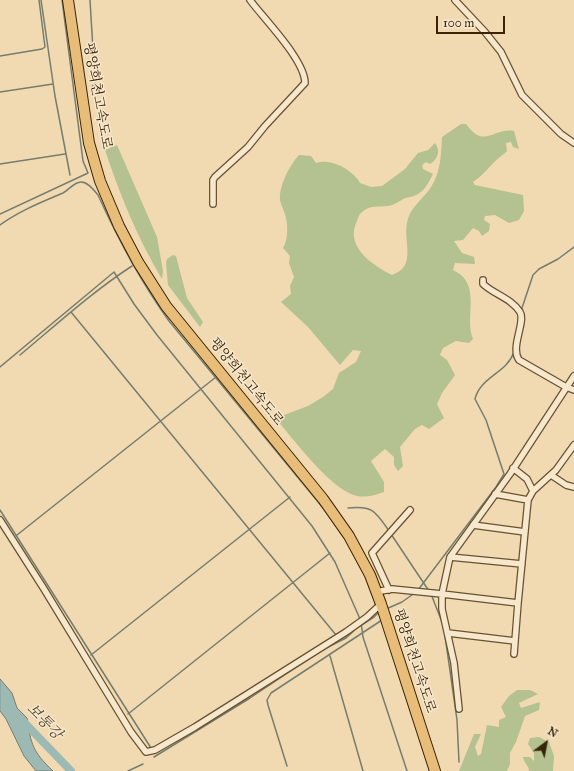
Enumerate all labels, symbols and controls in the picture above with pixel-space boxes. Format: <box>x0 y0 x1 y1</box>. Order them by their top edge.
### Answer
scale bar <box>438 8 507 34</box>
text: 100 m <box>443 16 474 30</box>
street label: 평양희천고속도로 <box>79 41 115 151</box>
street label: 평양희천고속도로 <box>205 335 287 429</box>
street label: 평양희천고속도로 <box>389 607 439 715</box>
water label: 보통강 <box>22 700 66 744</box>
north arrow <box>526 723 566 763</box>
text: N <box>545 724 560 740</box>

